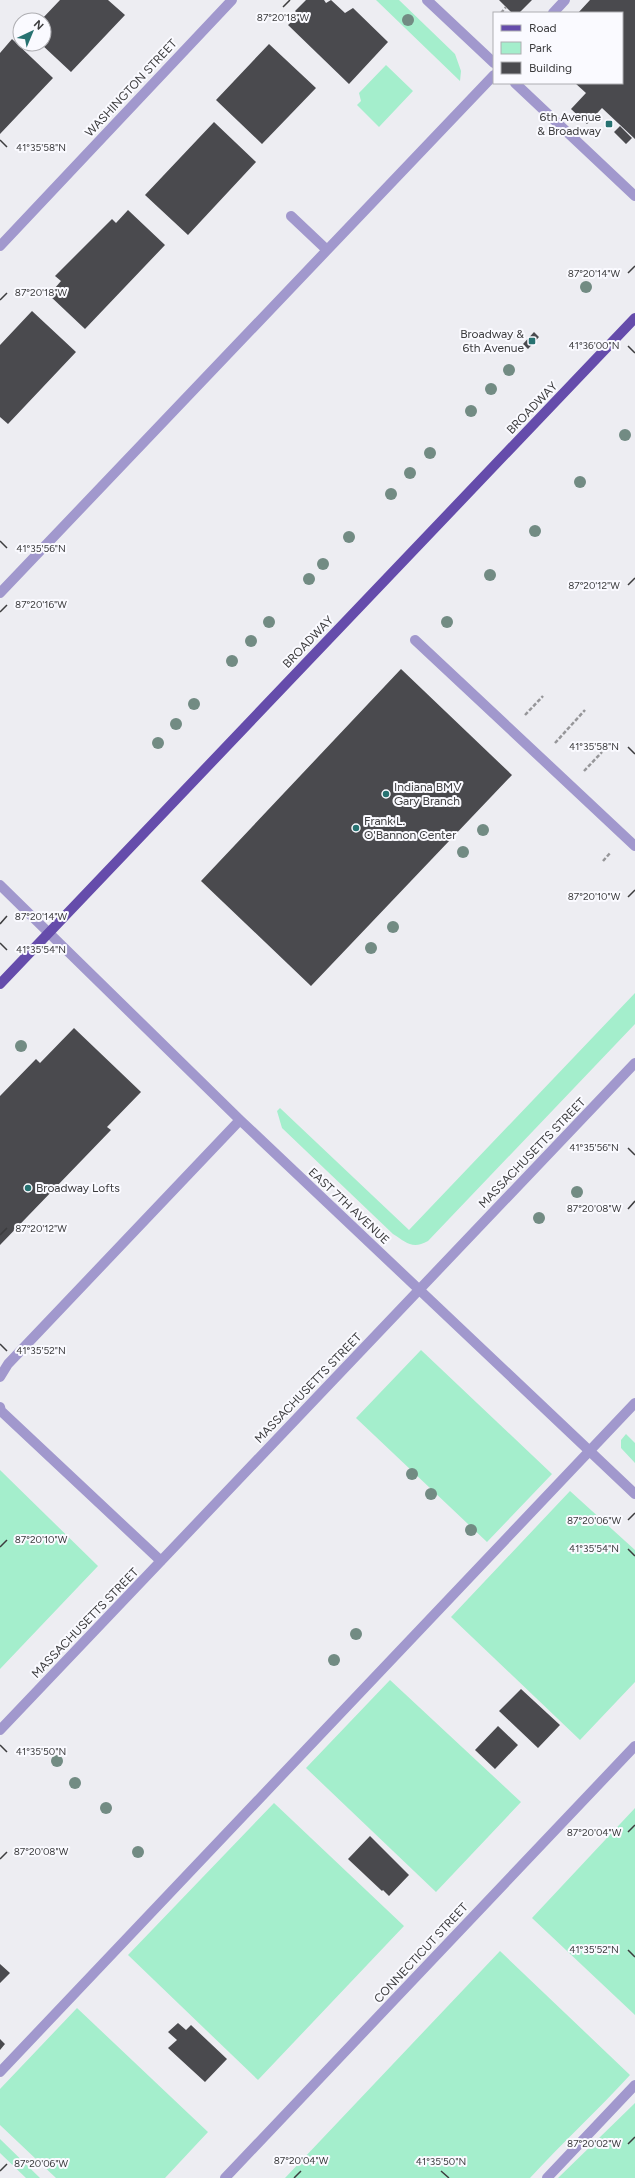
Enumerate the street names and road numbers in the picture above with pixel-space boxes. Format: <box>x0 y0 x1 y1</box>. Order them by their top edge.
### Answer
street label: WASHINGTON STREET <box>82 36 180 140</box>
street label: BROADWAY <box>504 379 561 437</box>
street label: BROADWAY <box>280 613 337 671</box>
street label: MASSACHUSETTS STREET <box>476 1095 588 1211</box>
street label: EAST 7TH AVENUE <box>306 1165 392 1247</box>
street label: MASSACHUSETTS STREET <box>252 1330 364 1446</box>
street label: MASSACHUSETTS STREET <box>29 1565 141 1681</box>
street label: CONNECTICUT STREET <box>371 1900 471 2006</box>

